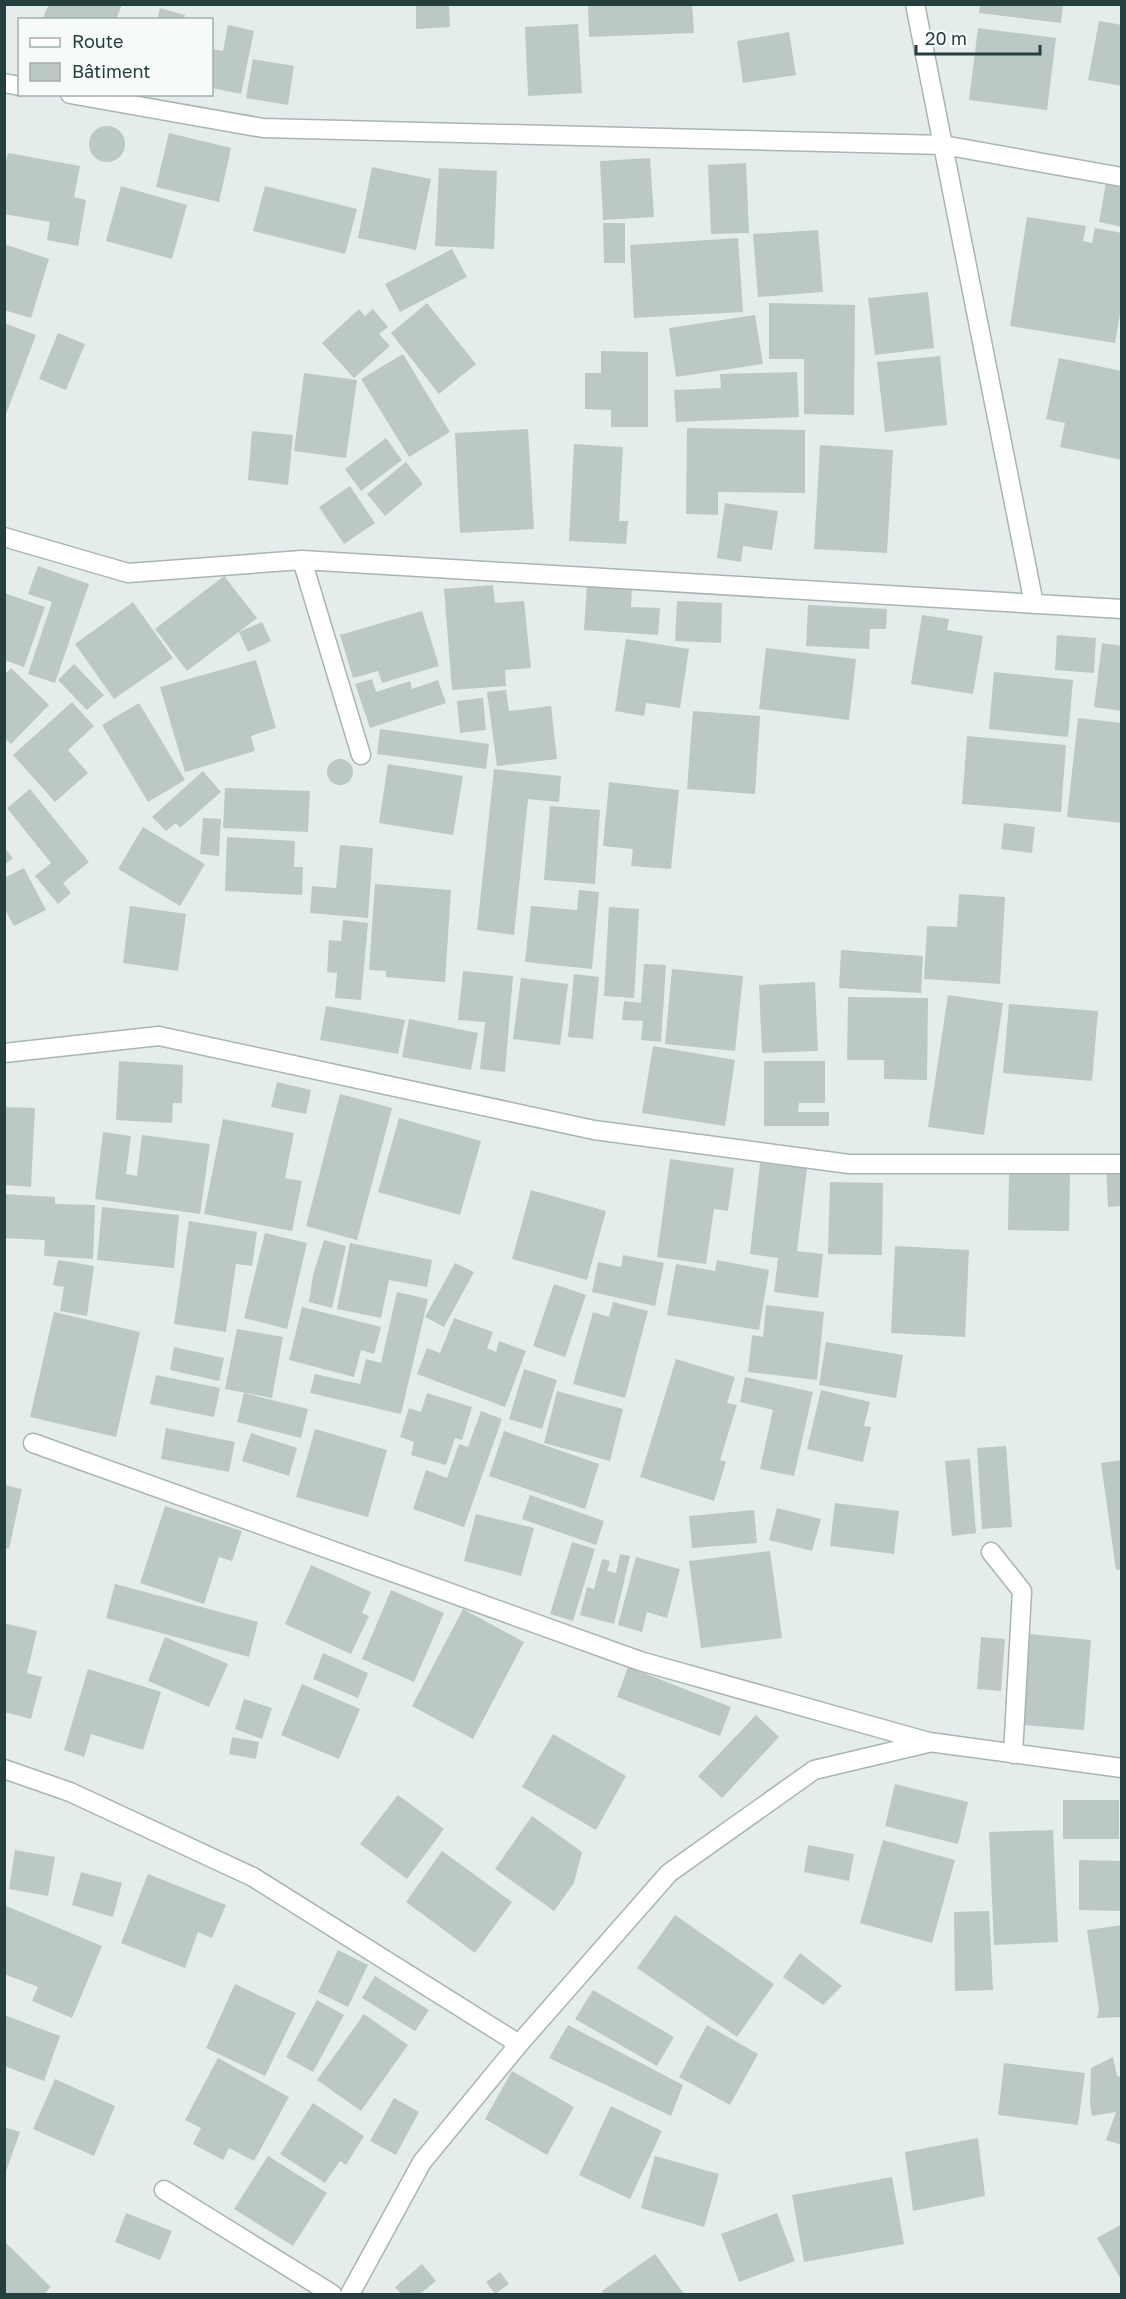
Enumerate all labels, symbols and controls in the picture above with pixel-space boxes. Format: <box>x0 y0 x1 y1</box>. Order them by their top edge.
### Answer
legend <box>18 18 213 96</box>
scale bar <box>916 18 1040 56</box>
text: 20 m <box>925 27 967 49</box>
text: Route <box>72 30 123 52</box>
text: Bâtiment <box>72 60 151 82</box>

